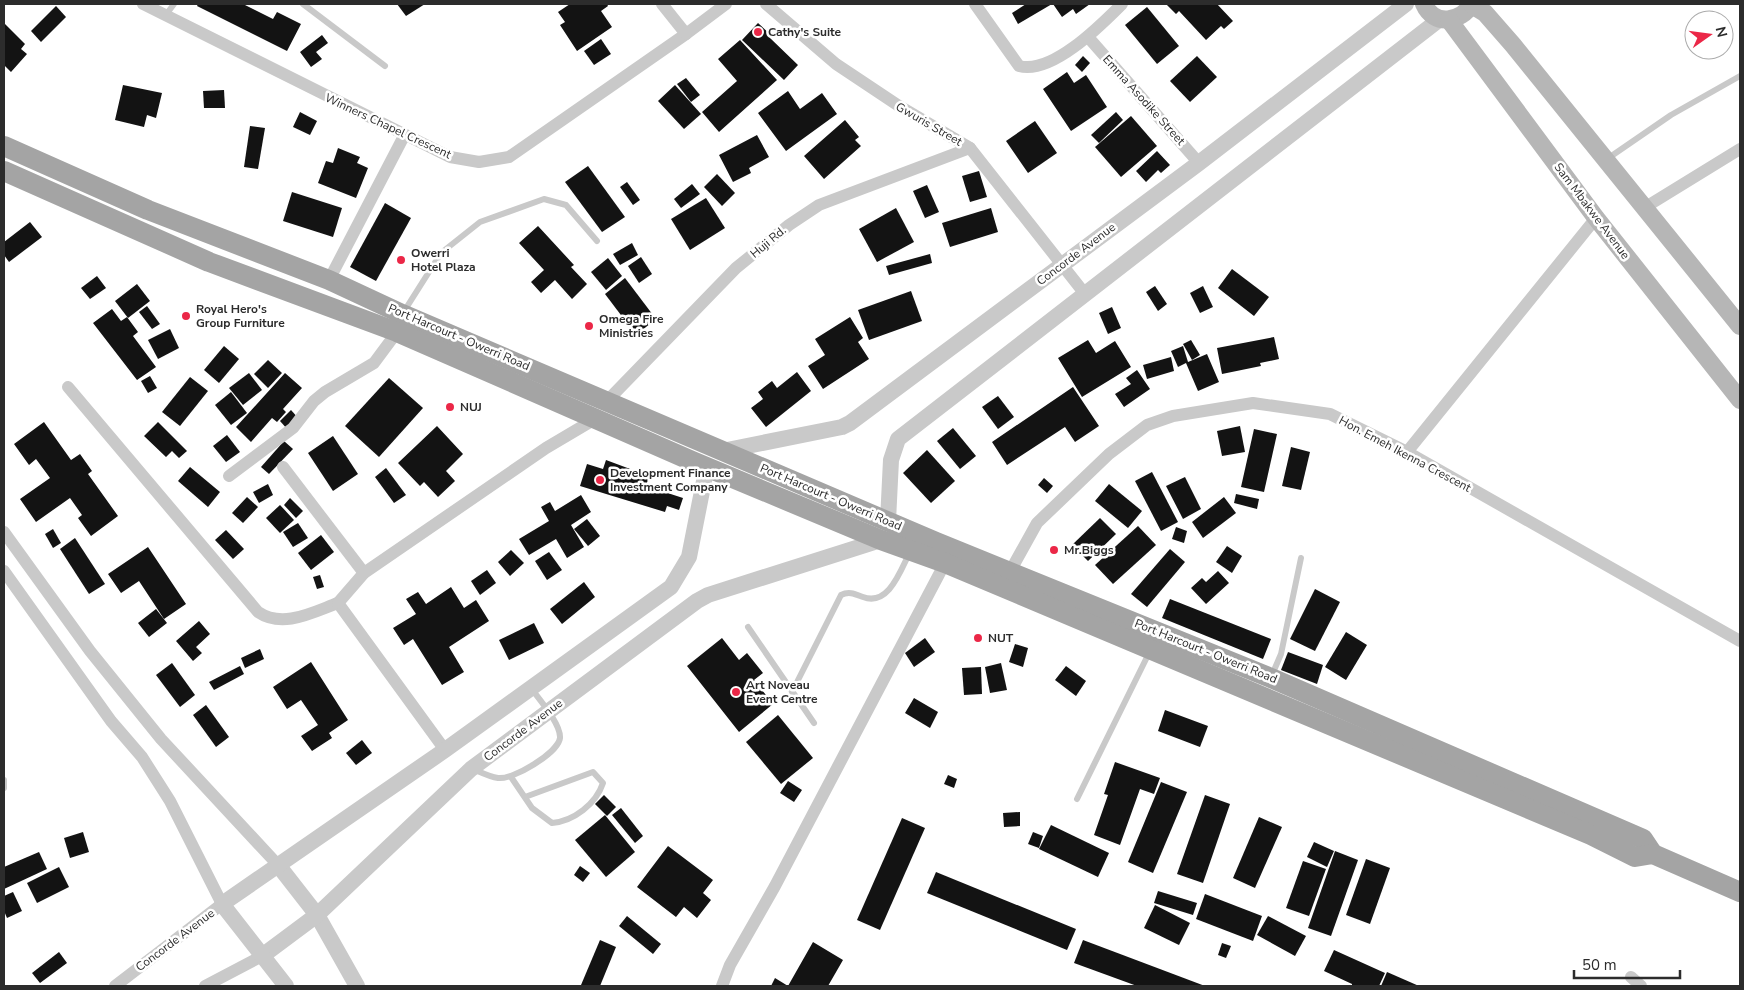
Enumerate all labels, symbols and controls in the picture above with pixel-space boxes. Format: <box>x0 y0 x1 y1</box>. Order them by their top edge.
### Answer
north arrow <box>1684 10 1734 60</box>
place label: Cathy's Suite <box>768 24 842 40</box>
text: N <box>1711 25 1732 39</box>
marker: Cathy's Suite <box>752 26 764 38</box>
street label: Emma Asodike Street <box>1099 52 1189 149</box>
street label: Winners Chapel Crescent <box>322 90 454 163</box>
street label: Gwuris Street <box>893 99 966 150</box>
street label: Sam Mbakwe Avenue <box>1550 160 1634 262</box>
street label: Concorde Avenue <box>1033 219 1119 289</box>
street label: Huji Rd. <box>747 222 789 262</box>
place label: Owerri Hotel Plaza <box>411 245 476 275</box>
marker: Owerri Hotel Plaza <box>395 254 407 266</box>
street label: Port Harcourt - Owerri Road <box>386 300 532 374</box>
place label: Royal Hero's Group Furniture <box>196 301 285 331</box>
marker: Royal Hero's Group Furniture <box>180 310 192 322</box>
place label: Omega Fire Ministries <box>599 311 664 341</box>
marker: Omega Fire Ministries <box>583 320 595 332</box>
place label: NUJ <box>460 399 482 415</box>
marker: NUJ <box>444 401 456 413</box>
street label: Hon. Emeh Ikenna Crescent <box>1336 412 1475 496</box>
street label: Port Harcourt - Owerri Road <box>758 460 904 534</box>
place label: Development Finance Investment Company <box>610 465 731 495</box>
marker: Development Finance Investment Company <box>594 474 606 486</box>
place label: Mr.Biggs <box>1064 542 1114 558</box>
marker: Mr.Biggs <box>1048 544 1060 556</box>
street label: Port Harcourt - Owerri Road <box>1132 615 1280 687</box>
place label: NUT <box>988 630 1014 646</box>
marker: NUT <box>972 632 984 644</box>
place label: Art Noveau Event Centre <box>746 677 818 707</box>
marker: Art Noveau Event Centre <box>730 686 742 698</box>
street label: Concorde Avenue <box>480 695 566 765</box>
street label: Concorde Avenue <box>132 905 218 975</box>
scale bar <box>1574 948 1680 980</box>
text: 50 m <box>1582 955 1617 975</box>

